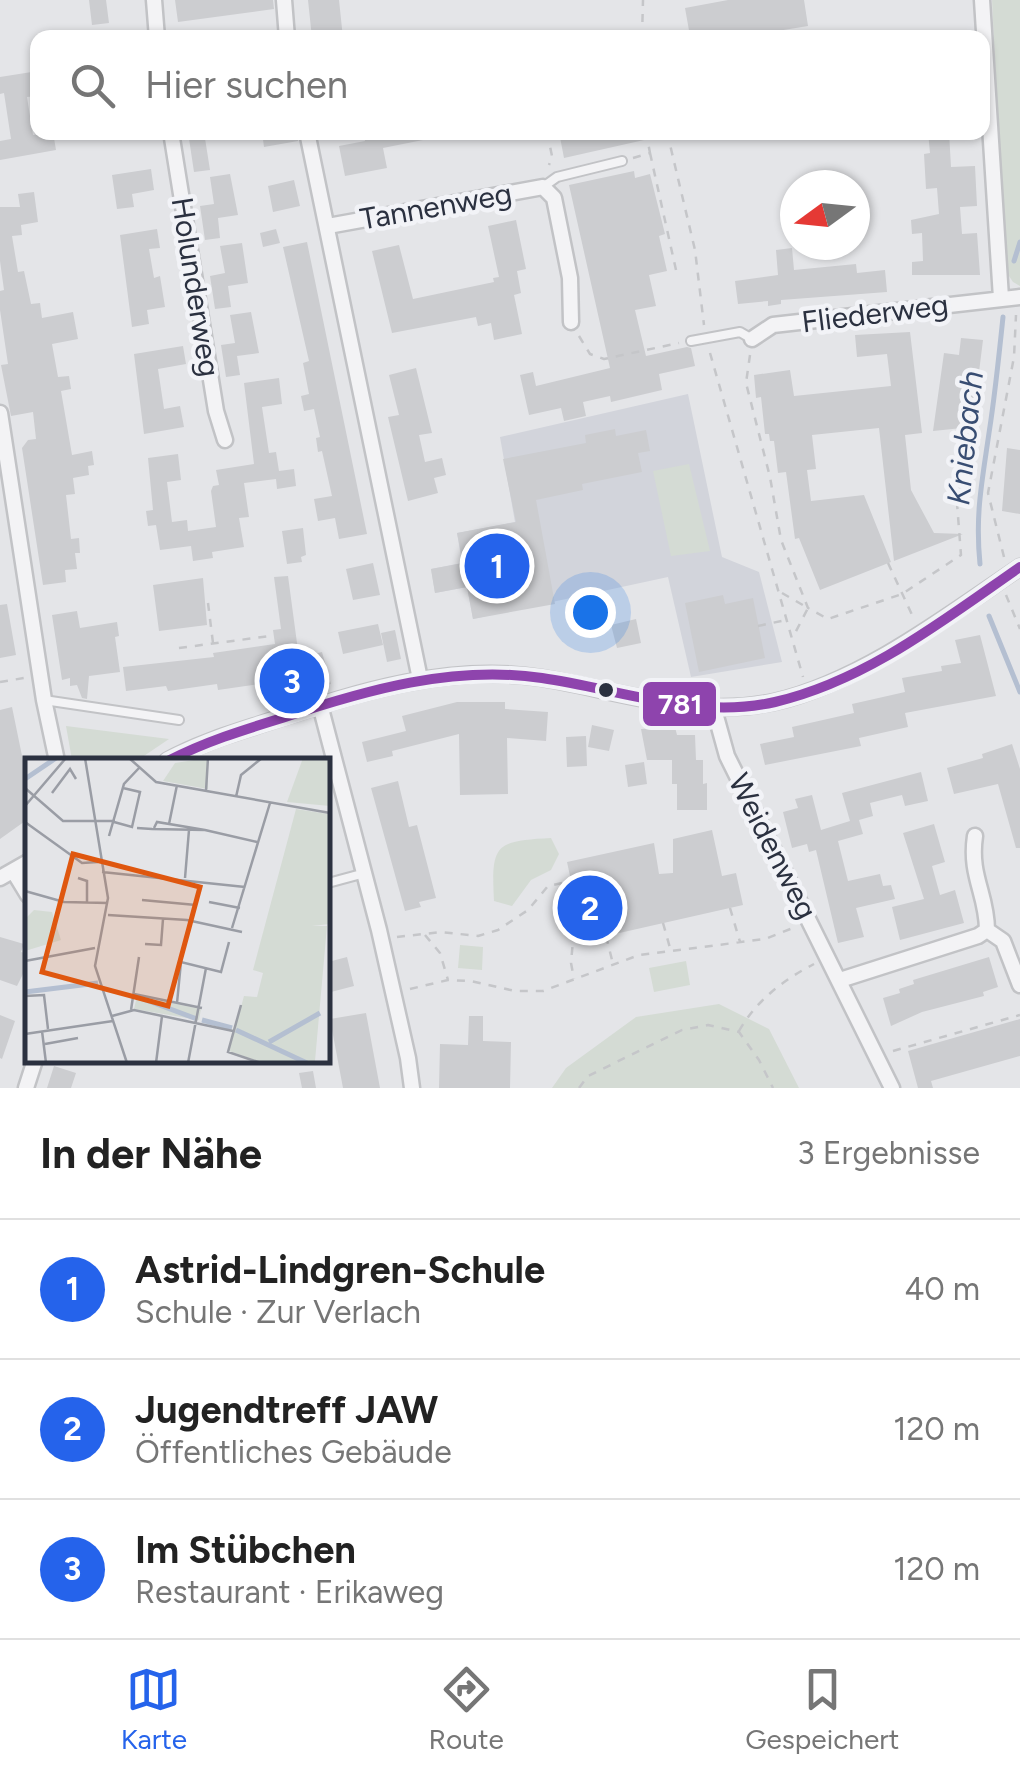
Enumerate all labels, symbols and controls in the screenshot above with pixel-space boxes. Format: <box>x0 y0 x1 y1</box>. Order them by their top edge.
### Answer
search box <box>30 30 990 140</box>
icon: search <box>65 58 120 113</box>
text: Hier suchen <box>145 62 348 108</box>
north arrow <box>780 170 870 260</box>
street label: Tannenweg <box>357 174 515 238</box>
street label: Holunderweg <box>164 195 228 379</box>
street label: Fliederweg <box>800 286 950 340</box>
water label: Kniebach <box>939 369 991 507</box>
pin: 1 <box>464 528 530 604</box>
your location <box>565 587 616 638</box>
pin: 3 <box>260 644 324 718</box>
unlabelled marker <box>596 680 616 700</box>
line badge: 781 <box>641 680 718 728</box>
text: 781 <box>658 687 702 721</box>
inset map <box>25 758 330 1063</box>
street label: Weidenweg <box>721 767 825 925</box>
pin: 2 <box>558 870 622 946</box>
text: In der Nähe <box>40 1128 262 1179</box>
text: 3 Ergebnisse <box>797 1134 980 1172</box>
text: Astrid-Lindgren-Schule <box>135 1247 545 1293</box>
text: 1 <box>66 1270 79 1308</box>
text: 40 m <box>904 1270 980 1308</box>
text: Schule · Zur Verlach <box>135 1293 421 1331</box>
text: Jugendtreff JAW <box>135 1387 438 1433</box>
text: 2 <box>63 1410 82 1448</box>
text: 120 m <box>893 1410 980 1448</box>
text: Öffentliches Gebäude <box>135 1433 452 1471</box>
text: Im Stübchen <box>135 1527 356 1573</box>
text: 3 <box>64 1550 81 1588</box>
text: 120 m <box>893 1550 980 1588</box>
text: Restaurant · Erikaweg <box>135 1573 444 1611</box>
tab: Karte <box>121 1662 187 1756</box>
tab: Route <box>429 1662 504 1756</box>
tab: Gespeichert <box>745 1662 899 1756</box>

